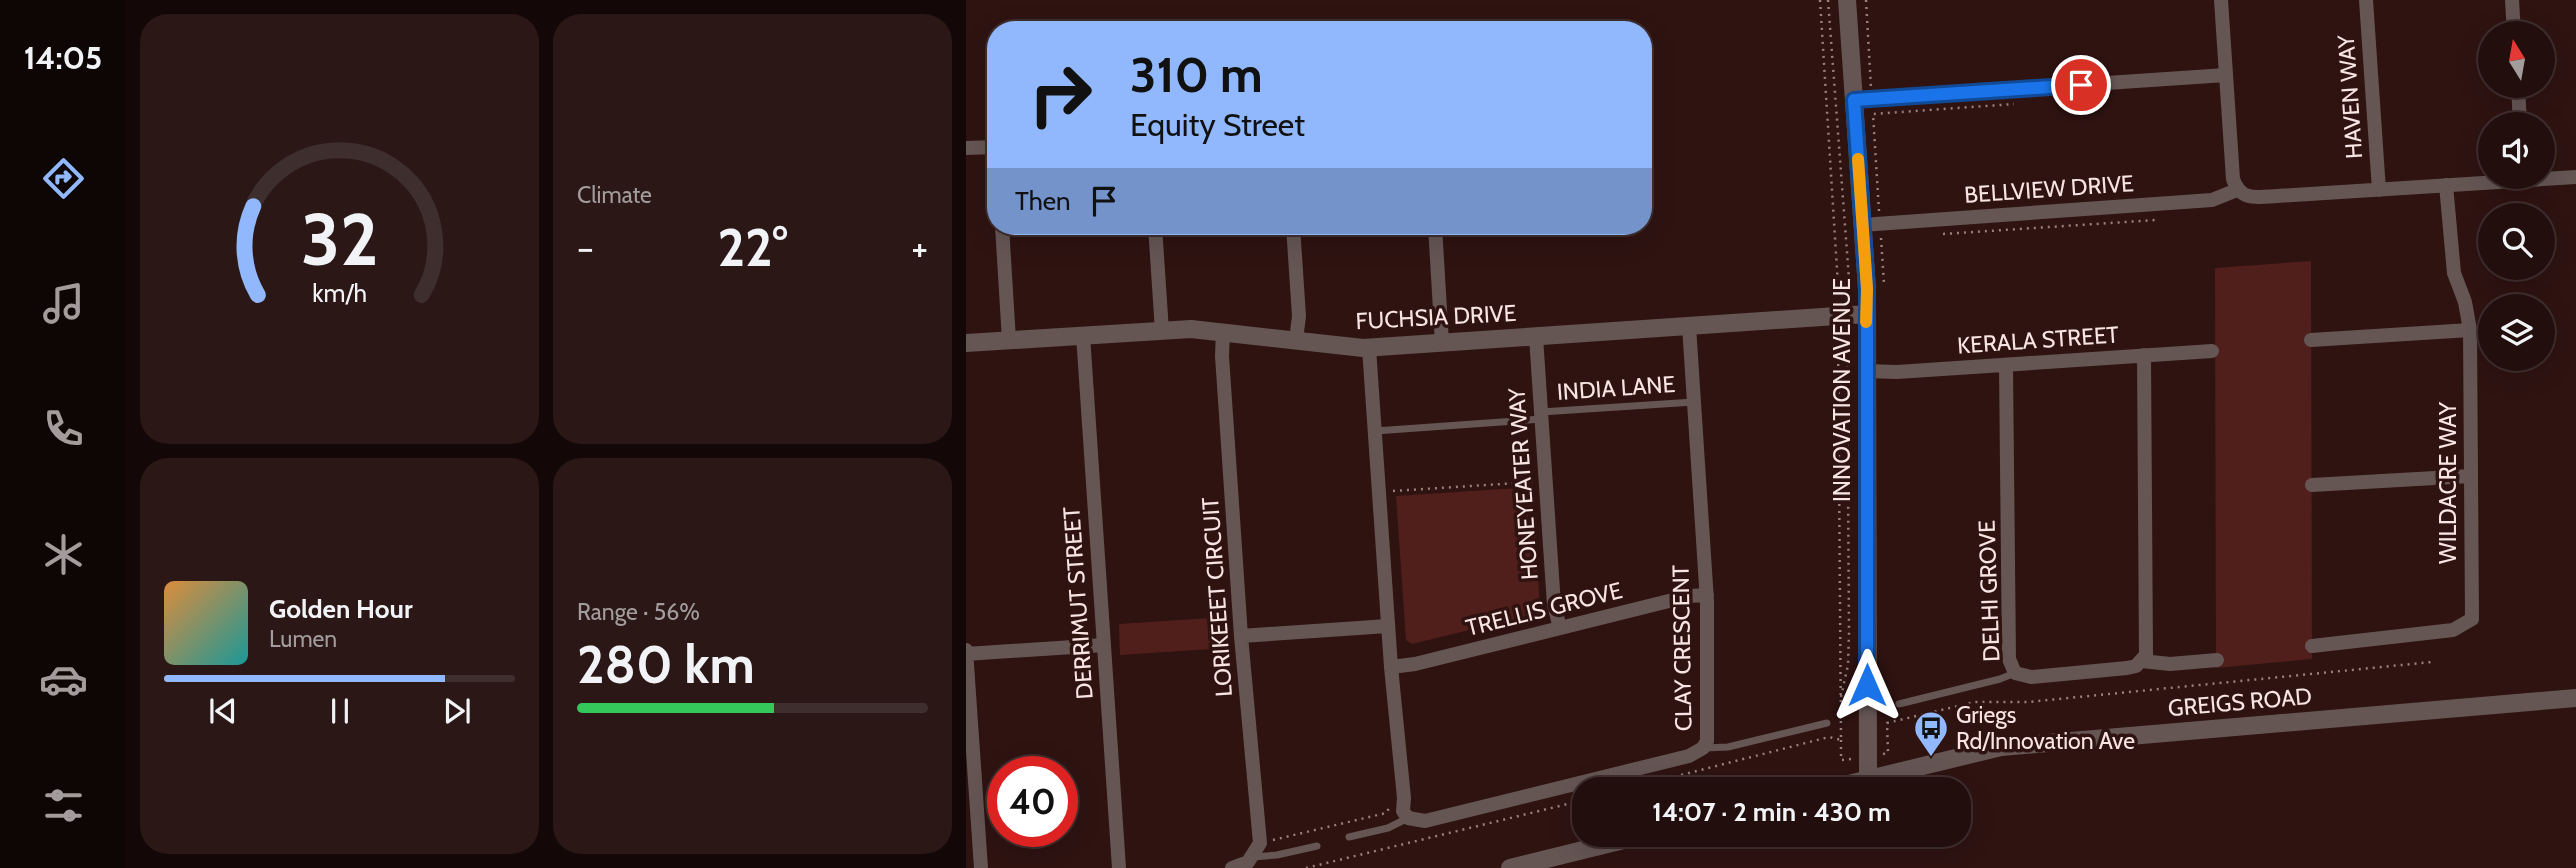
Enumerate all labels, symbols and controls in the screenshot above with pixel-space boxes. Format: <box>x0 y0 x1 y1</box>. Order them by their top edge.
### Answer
north arrow <box>2478 21 2555 98</box>
map controls <box>2478 21 2555 371</box>
street label: HAVEN WAY <box>2332 33 2368 160</box>
text: 14:05 <box>24 38 102 77</box>
text: 310 m <box>1130 45 1263 104</box>
icon: right <box>1015 49 1106 140</box>
pin <box>2051 55 2111 115</box>
icon: arrive <box>2062 66 2100 104</box>
text: Equity Street <box>1130 105 1305 144</box>
button: sound <box>2478 112 2555 189</box>
icon: directions <box>39 154 88 203</box>
street label: BELLVIEW DRIVE <box>1963 169 2135 209</box>
text: Climate <box>577 181 652 209</box>
icon: arrive <box>1085 182 1123 220</box>
text: Then <box>1015 185 1071 217</box>
text: 32 <box>301 195 378 283</box>
button: search <box>2478 203 2555 280</box>
text: 22° <box>717 216 788 279</box>
text: − <box>577 224 594 271</box>
text: + <box>911 224 928 271</box>
text: km/h <box>312 278 367 308</box>
street label: INNOVATION AVENUE <box>1828 278 1856 502</box>
icon: music <box>39 279 88 328</box>
button: layers <box>2478 294 2555 371</box>
street label: FUCHSIA DRIVE <box>1355 299 1517 335</box>
street label: KERALA STREET <box>1956 320 2120 360</box>
street label: INDIA LANE <box>1556 370 1676 406</box>
street label: HONEYEATER WAY <box>1502 386 1544 581</box>
street label: WILDACRE WAY <box>2434 401 2462 564</box>
icon: phone <box>39 404 88 453</box>
street label: LORIKEEET CIRCUIT <box>1196 496 1238 698</box>
street label: DERRIMUT STREET <box>1057 506 1099 700</box>
street label: DELHI GROVE <box>1973 520 2005 662</box>
icon: climate <box>39 530 88 579</box>
street label: CLAY CRESCENT <box>1667 565 1697 731</box>
street label: TRELLIS GROVE <box>1463 576 1625 642</box>
text: Golden Hour <box>269 593 412 625</box>
text: Range · 56% <box>577 598 700 626</box>
text: Lumen <box>269 625 337 653</box>
text: 280 km <box>577 633 755 696</box>
position arrow <box>1830 648 1904 722</box>
icon: car <box>39 655 88 704</box>
street label: GREIGS ROAD <box>2167 682 2313 722</box>
icon: previous <box>204 692 242 730</box>
icon: pause <box>321 692 359 730</box>
icon: next <box>438 692 476 730</box>
place label: Griegs Rd/Innovation Ave <box>1956 701 2135 755</box>
bus stop icon: Griegs Rd/Innovation Ave <box>1912 709 1950 758</box>
speed limit sign: 40 <box>987 756 1078 847</box>
icon: filters <box>39 781 88 830</box>
text: 14:07 · 2 min · 430 m <box>1652 796 1891 828</box>

